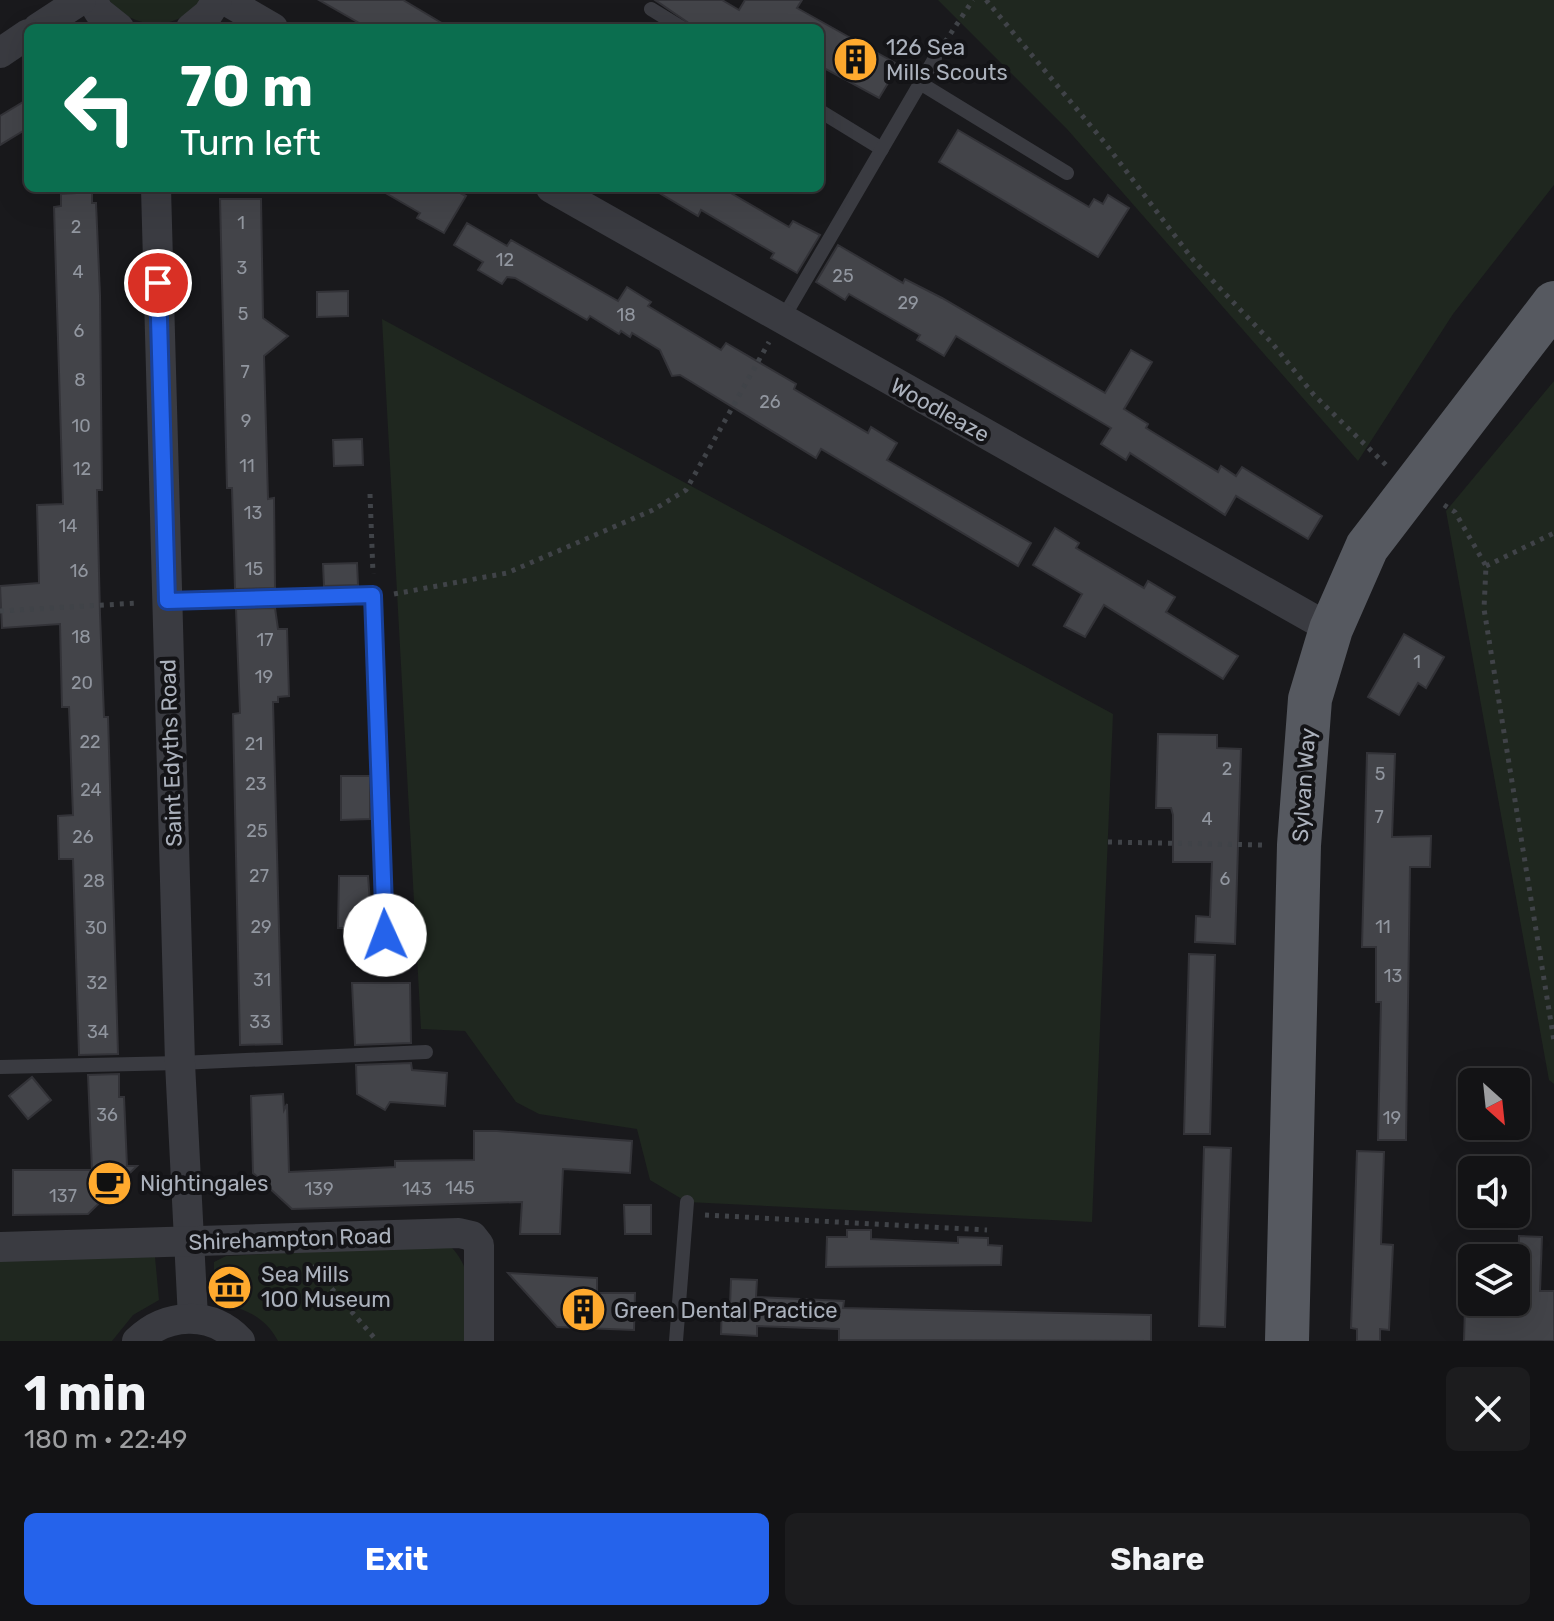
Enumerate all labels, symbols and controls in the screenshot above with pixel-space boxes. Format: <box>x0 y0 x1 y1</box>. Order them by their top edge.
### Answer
place label: 126 Sea Mills Scouts <box>886 34 1008 86</box>
building icon: 126 Sea Mills Scouts <box>831 36 879 84</box>
text: 70 m <box>180 54 313 120</box>
icon: left <box>48 56 152 160</box>
text: Turn left <box>180 121 321 164</box>
house number: 1 <box>237 212 245 234</box>
house number: 2 <box>71 216 81 238</box>
pin <box>124 249 192 317</box>
house number: 12 <box>496 249 514 271</box>
house number: 3 <box>237 257 247 279</box>
house number: 4 <box>72 261 84 283</box>
icon: arrive <box>136 261 180 305</box>
house number: 25 <box>832 265 854 287</box>
house number: 29 <box>897 292 919 314</box>
house number: 5 <box>238 303 248 325</box>
house number: 18 <box>616 304 636 326</box>
house number: 6 <box>74 320 85 342</box>
house number: 7 <box>240 361 250 383</box>
house number: 8 <box>74 369 86 391</box>
street label: Woodleaze <box>886 372 994 448</box>
house number: 26 <box>759 391 781 413</box>
house number: 9 <box>241 410 251 432</box>
house number: 10 <box>71 415 91 437</box>
house number: 11 <box>239 455 255 477</box>
house number: 12 <box>73 458 91 480</box>
house number: 13 <box>244 502 262 524</box>
house number: 14 <box>59 515 77 537</box>
house number: 15 <box>245 558 263 580</box>
house number: 16 <box>70 560 88 582</box>
house number: 18 <box>71 626 91 648</box>
house number: 17 <box>257 629 273 651</box>
house number: 1 <box>1413 651 1421 673</box>
street label: Saint Edyths Road <box>154 659 188 847</box>
house number: 19 <box>255 666 273 688</box>
house number: 20 <box>71 672 93 694</box>
street label: Sylvan Way <box>1287 727 1321 843</box>
house number: 22 <box>79 731 101 753</box>
house number: 21 <box>245 733 263 755</box>
house number: 2 <box>1222 758 1232 780</box>
house number: 5 <box>1375 763 1385 785</box>
house number: 23 <box>245 773 267 795</box>
house number: 24 <box>80 779 102 801</box>
house number: 7 <box>1374 806 1384 828</box>
house number: 4 <box>1201 808 1213 830</box>
house number: 25 <box>246 820 268 842</box>
house number: 26 <box>72 826 94 848</box>
house number: 27 <box>249 865 269 887</box>
house number: 6 <box>1220 868 1231 890</box>
house number: 28 <box>83 870 105 892</box>
position arrow <box>343 893 427 977</box>
house number: 29 <box>250 916 272 938</box>
house number: 11 <box>1375 916 1391 938</box>
house number: 30 <box>85 917 107 939</box>
house number: 13 <box>1384 965 1402 987</box>
house number: 31 <box>253 969 271 991</box>
house number: 32 <box>86 972 108 994</box>
house number: 33 <box>249 1011 271 1033</box>
house number: 34 <box>87 1021 109 1043</box>
north arrow <box>1458 1068 1530 1140</box>
map controls <box>1458 1068 1530 1316</box>
house number: 36 <box>96 1104 118 1126</box>
house number: 19 <box>1383 1107 1401 1129</box>
button: sound <box>1458 1156 1530 1228</box>
cafe icon: Nightingales <box>85 1159 133 1207</box>
place label: Nightingales <box>140 1170 268 1197</box>
house number: 145 <box>445 1177 475 1199</box>
house number: 139 <box>304 1178 334 1200</box>
house number: 143 <box>402 1178 432 1200</box>
house number: 137 <box>49 1185 77 1207</box>
street label: Shirehampton Road <box>188 1222 392 1256</box>
button: layers <box>1458 1244 1530 1316</box>
place label: Sea Mills 100 Museum <box>261 1261 391 1313</box>
museum icon: Sea Mills 100 Museum <box>206 1263 254 1311</box>
building icon: Green Dental Practice <box>559 1286 607 1334</box>
place label: Green Dental Practice <box>614 1297 838 1324</box>
text: 1 min <box>24 1365 147 1422</box>
button: close <box>1446 1367 1530 1451</box>
text: 180 m · 22:49 <box>24 1424 188 1455</box>
button: Exit <box>24 1513 769 1605</box>
button: Share <box>785 1513 1530 1605</box>

